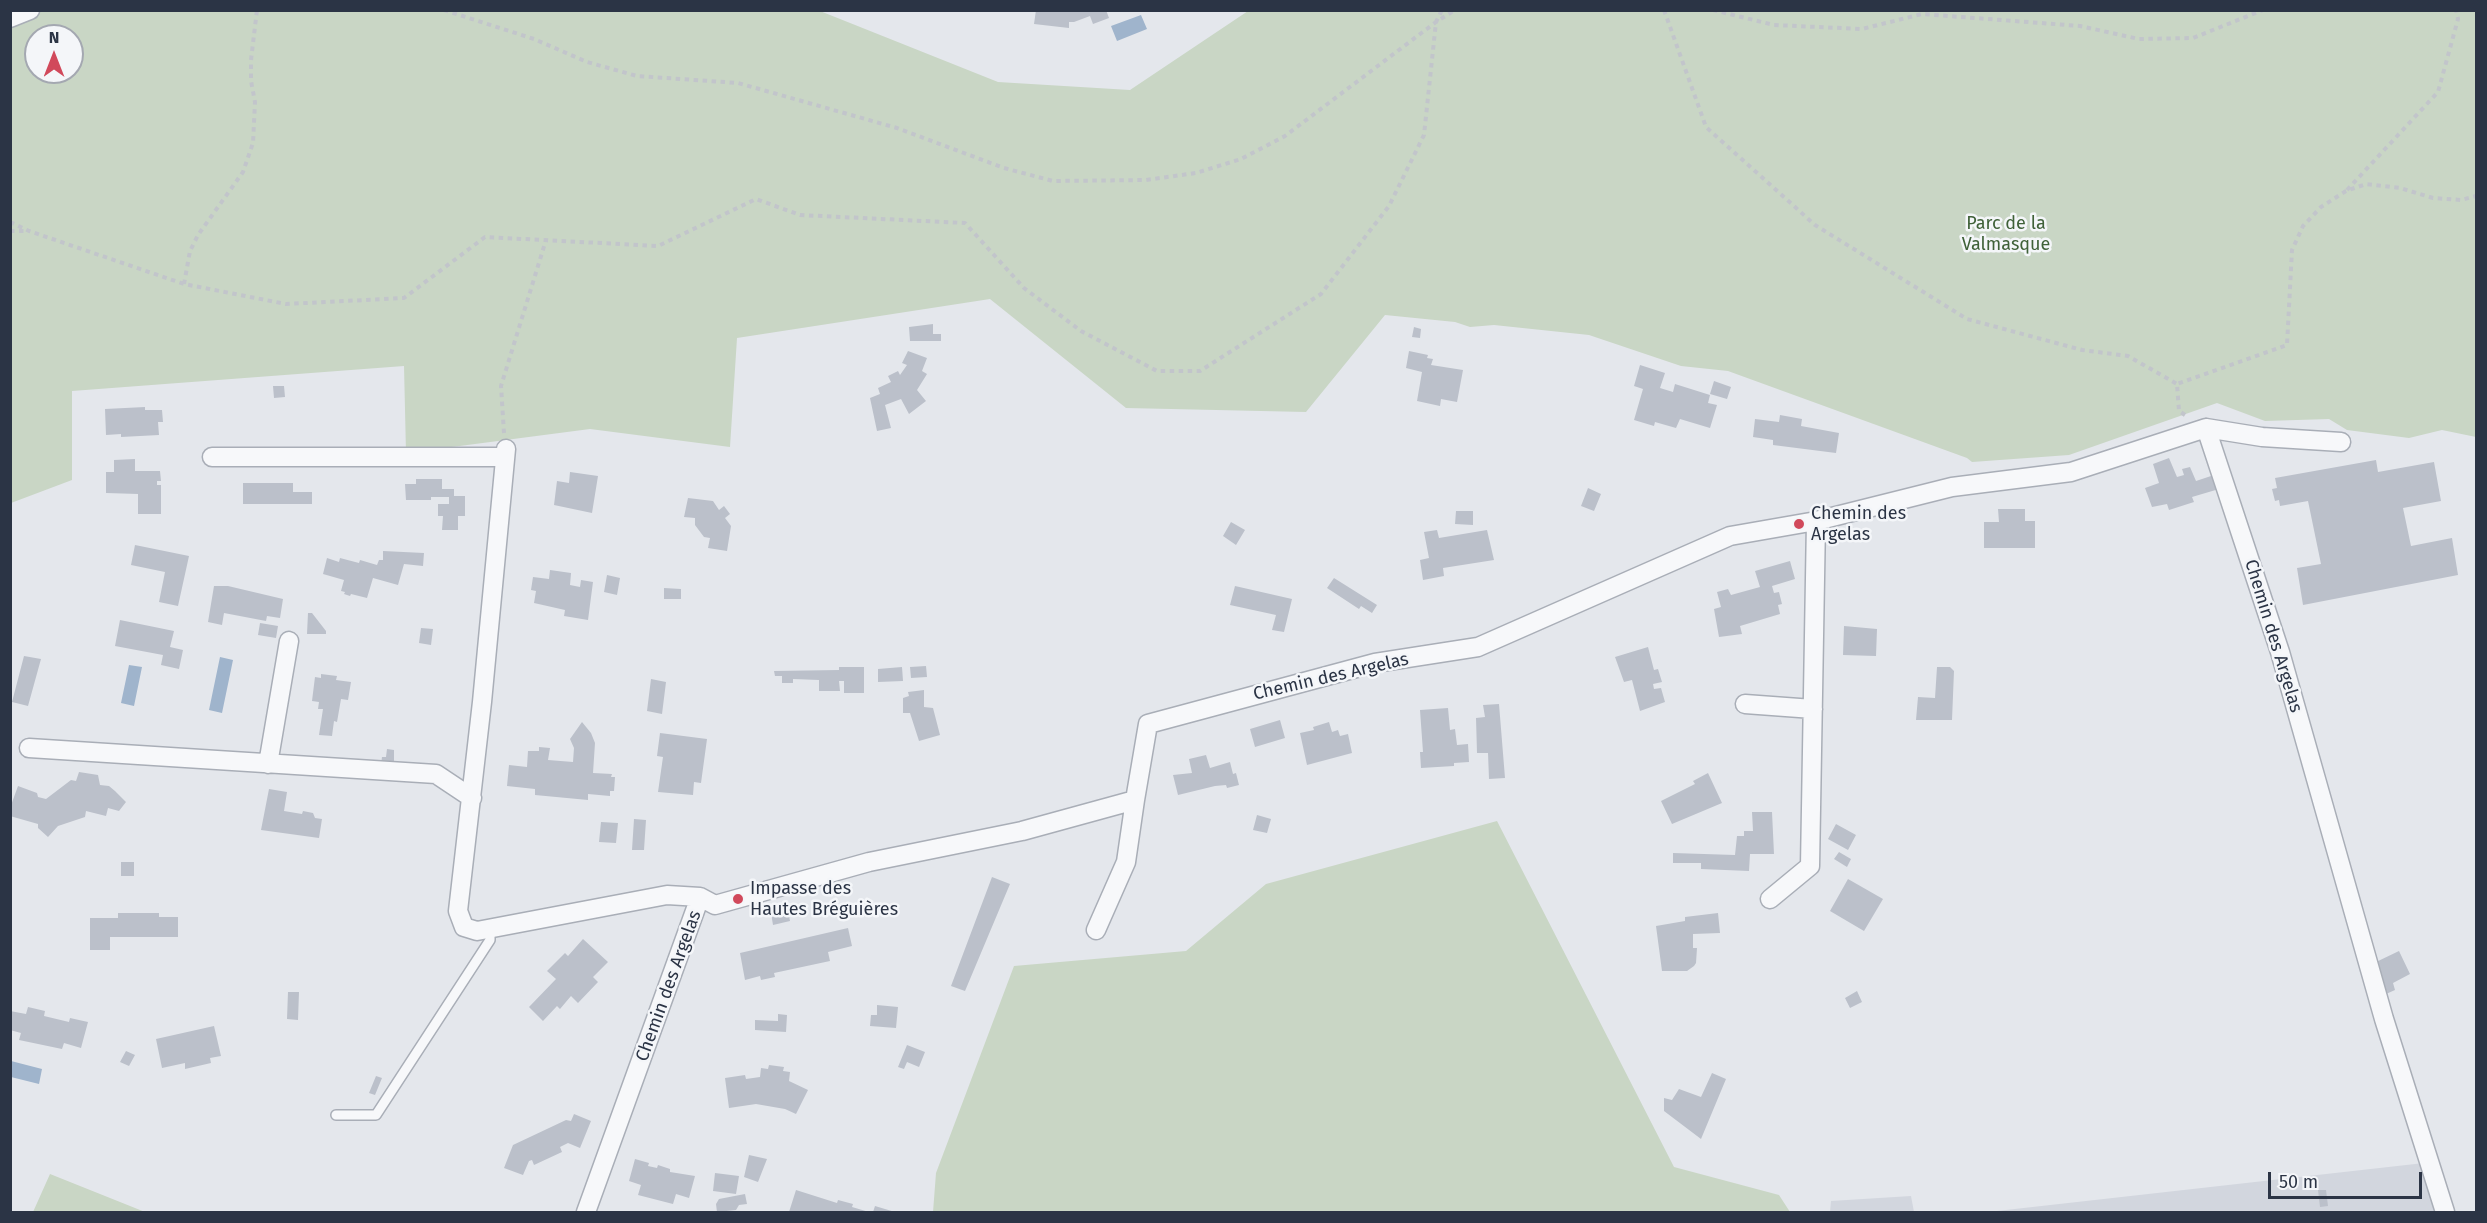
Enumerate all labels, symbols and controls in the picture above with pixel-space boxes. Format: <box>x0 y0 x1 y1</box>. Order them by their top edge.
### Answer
north arrow <box>24 24 84 84</box>
text: N <box>49 28 59 47</box>
park label: Parc de la Valmasque <box>1962 213 2050 256</box>
place label: Chemin des Argelas <box>1811 503 1906 546</box>
marker: Chemin des Argelas <box>1792 517 1806 531</box>
street label: Chemin des Argelas <box>2239 557 2307 715</box>
street label: Chemin des Argelas <box>1251 649 1411 705</box>
place label: Impasse des Hautes Bréguières <box>750 878 898 920</box>
marker: Impasse des Hautes Bréguières <box>731 892 745 906</box>
street label: Chemin des Argelas <box>632 908 706 1064</box>
scale bar <box>2271 1160 2426 1198</box>
text: 50 m <box>2279 1171 2318 1193</box>

